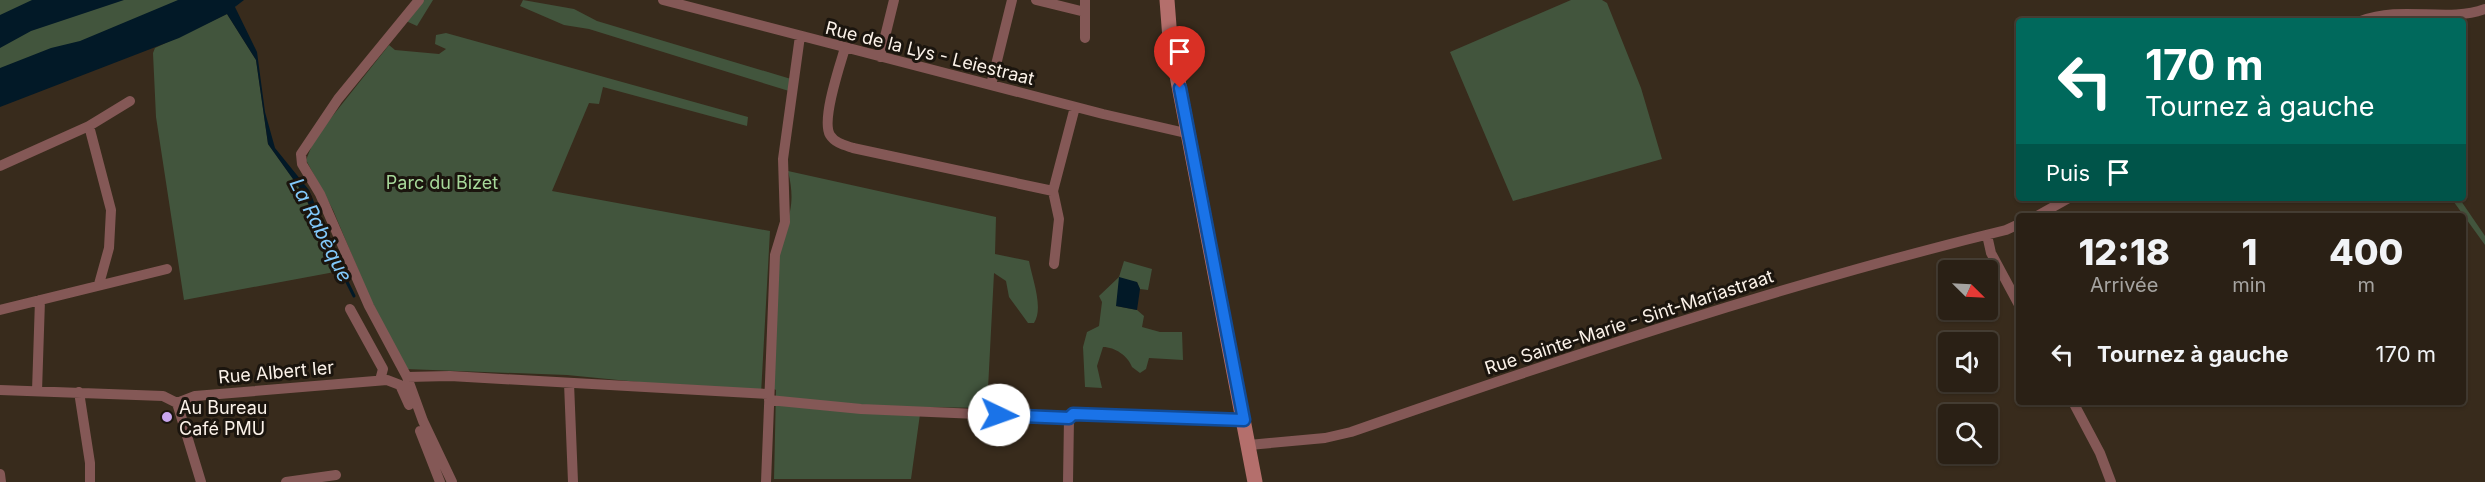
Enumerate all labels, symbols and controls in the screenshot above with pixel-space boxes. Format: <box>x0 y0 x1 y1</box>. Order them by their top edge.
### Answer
street label: Rue de la Lys - Leiestraat <box>823 17 1037 89</box>
pin <box>1154 26 1205 88</box>
icon: arrive <box>1163 35 1196 68</box>
text: 170 m <box>2145 39 2263 90</box>
icon: left <box>2046 42 2124 120</box>
text: Tournez à gauche <box>2145 90 2374 123</box>
icon: arrive <box>2102 156 2135 189</box>
text: Puis <box>2046 160 2090 186</box>
park label: Parc du Bizet <box>386 172 498 193</box>
water label: La Rabèque <box>285 174 357 286</box>
text: 12:18 <box>2078 230 2170 274</box>
text: 1 <box>2241 230 2257 274</box>
text: 400 <box>2329 230 2404 274</box>
north arrow <box>1938 260 1998 320</box>
map controls <box>1938 260 1998 464</box>
street label: Rue Sainte-Marie - Sint-Mariastraat <box>1482 265 1776 379</box>
text: Arrivée <box>2090 273 2158 297</box>
text: min <box>2232 273 2266 297</box>
text: m <box>2357 273 2375 297</box>
button: sound <box>1938 332 1998 392</box>
icon: left <box>2046 338 2079 371</box>
text: Tournez à gauche <box>2097 341 2289 367</box>
text: 170 m <box>2376 341 2436 367</box>
street label: Rue Albert Ier <box>217 356 335 388</box>
position arrow <box>967 383 1031 447</box>
place label: Au Bureau Café PMU <box>179 397 267 439</box>
button: search <box>1938 404 1998 464</box>
marker: Au Bureau Café PMU <box>160 410 174 424</box>

